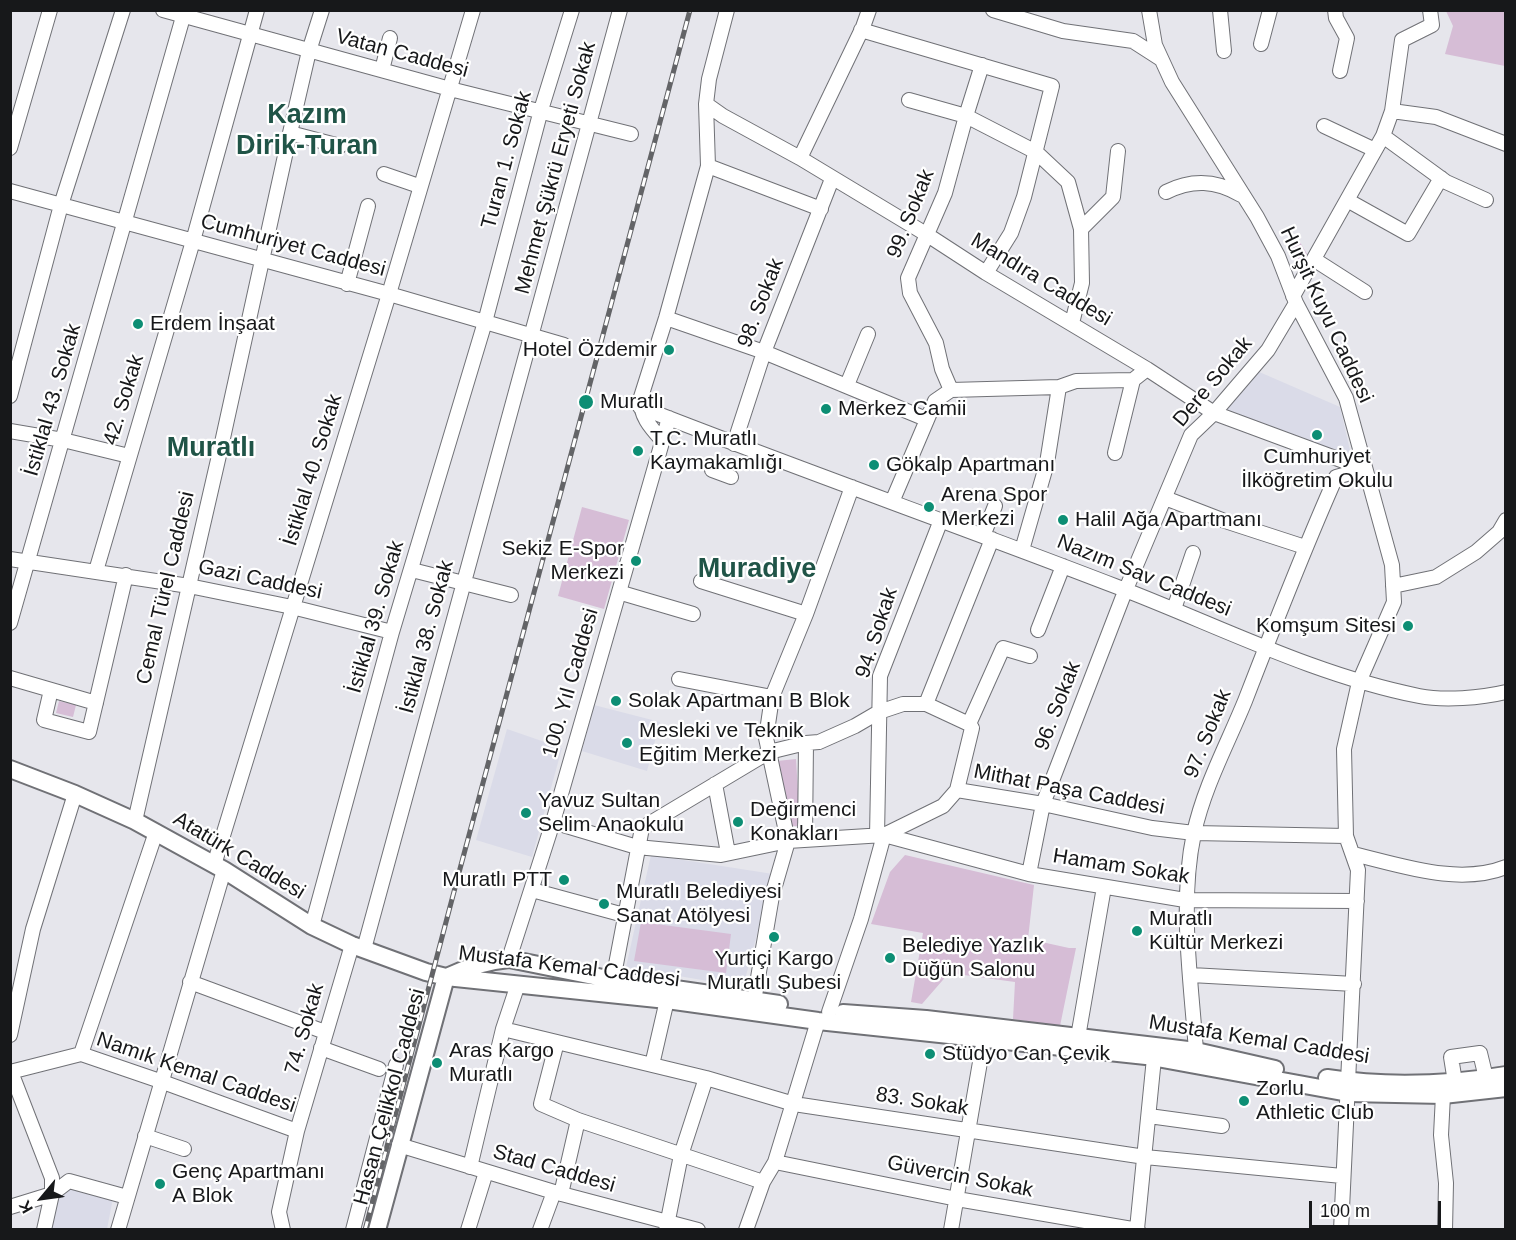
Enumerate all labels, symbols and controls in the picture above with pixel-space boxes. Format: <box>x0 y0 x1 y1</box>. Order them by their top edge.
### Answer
street label: Vatan Caddesi <box>333 24 471 84</box>
street label: Mehmet Şükrü Eryeti Sokak <box>510 39 602 297</box>
street label: Turan 1. Sokak <box>477 88 537 232</box>
district label: Kazım Dirik-Turan <box>236 100 378 163</box>
street label: 99. Sokak <box>882 166 940 262</box>
street label: Cumhuriyet Caddesi <box>198 209 388 283</box>
street label: Hurşit Kuyu Caddesi <box>1274 223 1378 407</box>
street label: Mandıra Caddesi <box>966 228 1116 332</box>
street label: 98. Sokak <box>733 255 789 351</box>
place label: Erdem İnşaat <box>150 311 275 337</box>
marker: Erdem İnşaat <box>131 317 145 331</box>
street label: İstiklal 43. Sokak <box>19 321 87 479</box>
street label: Dere Sokak <box>1168 332 1258 432</box>
place label: Hotel Özdemir <box>523 337 657 363</box>
marker: Hotel Özdemir <box>662 343 676 357</box>
street label: 42. Sokak <box>98 352 150 448</box>
place label: Muratlı <box>600 389 664 415</box>
street label: İstiklal 40. Sokak <box>278 391 348 549</box>
marker: Muratlı <box>577 393 595 411</box>
place label: Merkez Camii <box>838 396 966 422</box>
marker: Merkez Camii <box>819 402 833 416</box>
place label: T.C. Muratlı Kaymakamlığı <box>650 426 783 476</box>
marker: Cumhuriyet İlköğretim Okulu <box>1310 428 1324 442</box>
district label: Muratlı <box>167 433 255 465</box>
marker: T.C. Muratlı Kaymakamlığı <box>631 444 645 458</box>
place label: Cumhuriyet İlköğretim Okulu <box>1241 444 1393 494</box>
place label: Gökalp Apartmanı <box>886 452 1055 478</box>
marker: Gökalp Apartmanı <box>867 458 881 472</box>
place label: Arena Spor Merkezi <box>941 482 1047 532</box>
street label: Cemal Türel Caddesi <box>132 489 200 687</box>
marker: Arena Spor Merkezi <box>922 500 936 514</box>
place label: Halil Ağa Apartmanı <box>1075 507 1262 533</box>
marker: Halil Ağa Apartmanı <box>1056 513 1070 527</box>
street label: Nazım Sav Caddesi <box>1053 530 1235 622</box>
place label: Sekiz E-Spor Merkezi <box>501 536 624 586</box>
street label: İstiklal 39. Sokak <box>342 538 410 696</box>
marker: Sekiz E-Spor Merkezi <box>629 554 643 568</box>
district label: Muradiye <box>698 554 816 586</box>
street label: Gazi Caddesi <box>196 555 324 605</box>
street label: İstiklal 38. Sokak <box>394 558 460 716</box>
street label: 94. Sokak <box>851 585 903 681</box>
street label: 100. Yıl Caddesi <box>538 605 604 761</box>
place label: Komşum Sitesi <box>1256 613 1396 639</box>
marker: Komşum Sitesi <box>1401 619 1415 633</box>
street label: 96. Sokak <box>1030 658 1086 754</box>
street label: 97. Sokak <box>1179 686 1237 782</box>
place label: Solak Apartmanı B Blok <box>628 688 850 714</box>
marker: Solak Apartmanı B Blok <box>609 694 623 708</box>
place label: Mesleki ve Teknik Eğitim Merkezi <box>639 718 804 768</box>
marker: Mesleki ve Teknik Eğitim Merkezi <box>620 736 634 750</box>
street label: Mithat Paşa Caddesi <box>971 759 1167 821</box>
place label: Yavuz Sultan Selim Anaokulu <box>538 788 684 838</box>
place label: Değirmenci Konakları <box>750 797 856 847</box>
marker: Yavuz Sultan Selim Anaokulu <box>519 806 533 820</box>
street label: Atatürk Caddesi <box>168 807 310 905</box>
marker: Değirmenci Konakları <box>731 815 745 829</box>
street label: Hamam Sokak <box>1051 844 1191 890</box>
place label: Muratlı PTT <box>442 867 552 893</box>
marker: Muratlı PTT <box>557 873 571 887</box>
place label: Muratlı Belediyesi Sanat Atölyesi <box>616 879 782 929</box>
marker: Muratlı Belediyesi Sanat Atölyesi <box>597 897 611 911</box>
place label: Muratlı Kültür Merkezi <box>1149 906 1283 956</box>
marker: Muratlı Kültür Merkezi <box>1130 924 1144 938</box>
marker: Yurtiçi Kargo Muratlı Şubesi <box>767 930 781 944</box>
place label: Belediye Yazlık Düğün Salonu <box>902 933 1044 983</box>
street label: Mustafa Kemal Caddesi <box>457 941 681 993</box>
place label: Yurtiçi Kargo Muratlı Şubesi <box>707 946 841 996</box>
marker: Belediye Yazlık Düğün Salonu <box>883 951 897 965</box>
street label: 74. Sokak <box>280 981 330 1077</box>
street label: Hasan Çelikkol Caddesi <box>349 986 431 1208</box>
street label: Mustafa Kemal Caddesi <box>1147 1010 1371 1070</box>
street label: Namık Kemal Caddesi <box>93 1027 299 1119</box>
place label: Aras Kargo Muratlı <box>449 1038 554 1088</box>
place label: Stüdyo Can Çevik <box>942 1041 1110 1067</box>
marker: Stüdyo Can Çevik <box>923 1047 937 1061</box>
marker: Aras Kargo Muratlı <box>430 1056 444 1070</box>
place label: Zorlu Athletic Club <box>1256 1076 1374 1126</box>
street label: 83. Sokak <box>874 1082 970 1122</box>
marker: Zorlu Athletic Club <box>1237 1094 1251 1108</box>
street label: Stad Caddesi <box>490 1140 618 1198</box>
street label: Güvercin Sokak <box>885 1150 1035 1204</box>
place label: Genç Apartmanı A Blok <box>172 1159 325 1209</box>
north arrow <box>12 1168 72 1228</box>
marker: Genç Apartmanı A Blok <box>153 1177 167 1191</box>
scale bar <box>1312 1189 1444 1227</box>
text: K <box>16 1198 36 1216</box>
text: 100 m <box>1320 1201 1370 1221</box>

